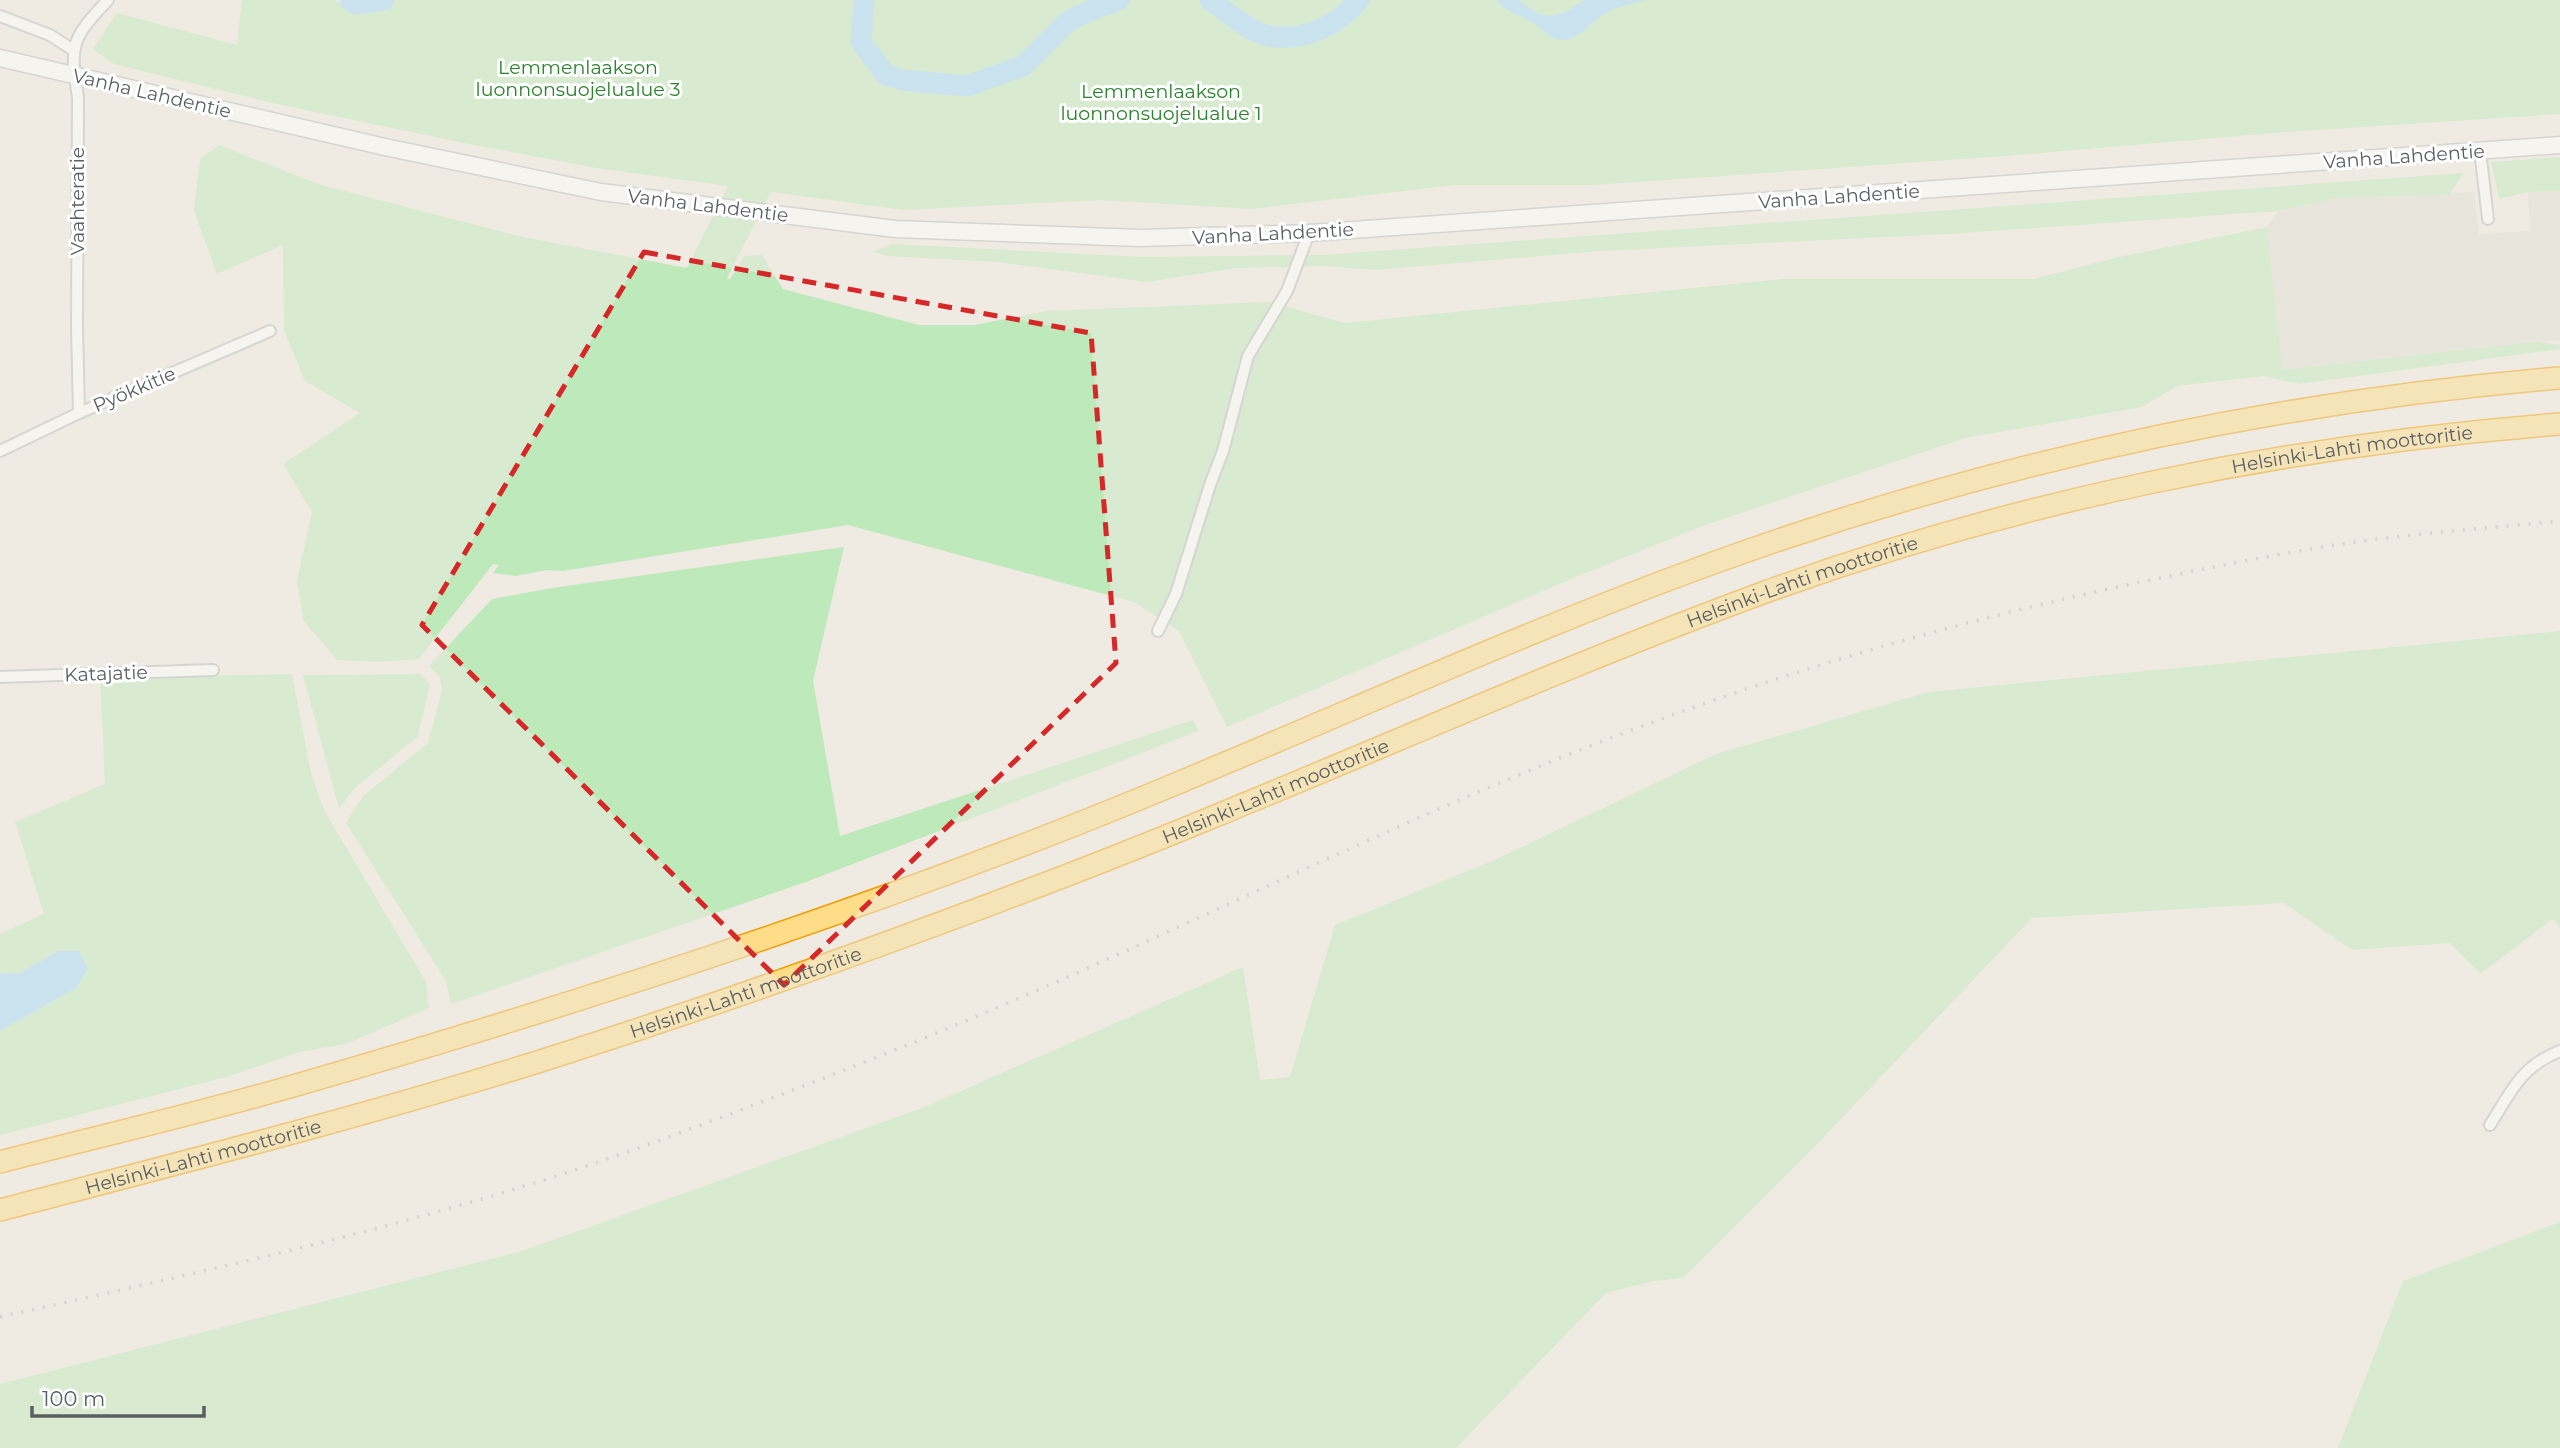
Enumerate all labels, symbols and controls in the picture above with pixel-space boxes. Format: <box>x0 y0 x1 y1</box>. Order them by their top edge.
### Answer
park label: Lemmenlaakson luonnonsuojelualue 3 <box>476 56 680 101</box>
street label: Vanha Lahdentie <box>70 64 233 123</box>
park label: Lemmenlaakson luonnonsuojelualue 1 <box>1060 80 1262 125</box>
street label: Vanha Lahdentie <box>2322 139 2486 174</box>
street label: Vaahteratie <box>66 147 89 255</box>
street label: Vanha Lahdentie <box>1757 179 1921 214</box>
street label: Vanha Lahdentie <box>626 184 790 227</box>
street label: Vanha Lahdentie <box>1192 218 1355 249</box>
street label: Pyökkitie <box>89 362 179 417</box>
street label: Helsinki-Lahti moottoritie <box>2230 421 2474 478</box>
street label: Helsinki-Lahti moottoritie <box>1683 531 1921 633</box>
street label: Katajatie <box>64 661 148 686</box>
street label: Helsinki-Lahti moottoritie <box>1159 734 1393 849</box>
street label: Helsinki-Lahti moottoritie <box>627 942 865 1043</box>
street label: Helsinki-Lahti moottoritie <box>83 1115 324 1199</box>
scale bar <box>32 1374 203 1418</box>
text: 100 m <box>42 1386 105 1411</box>

